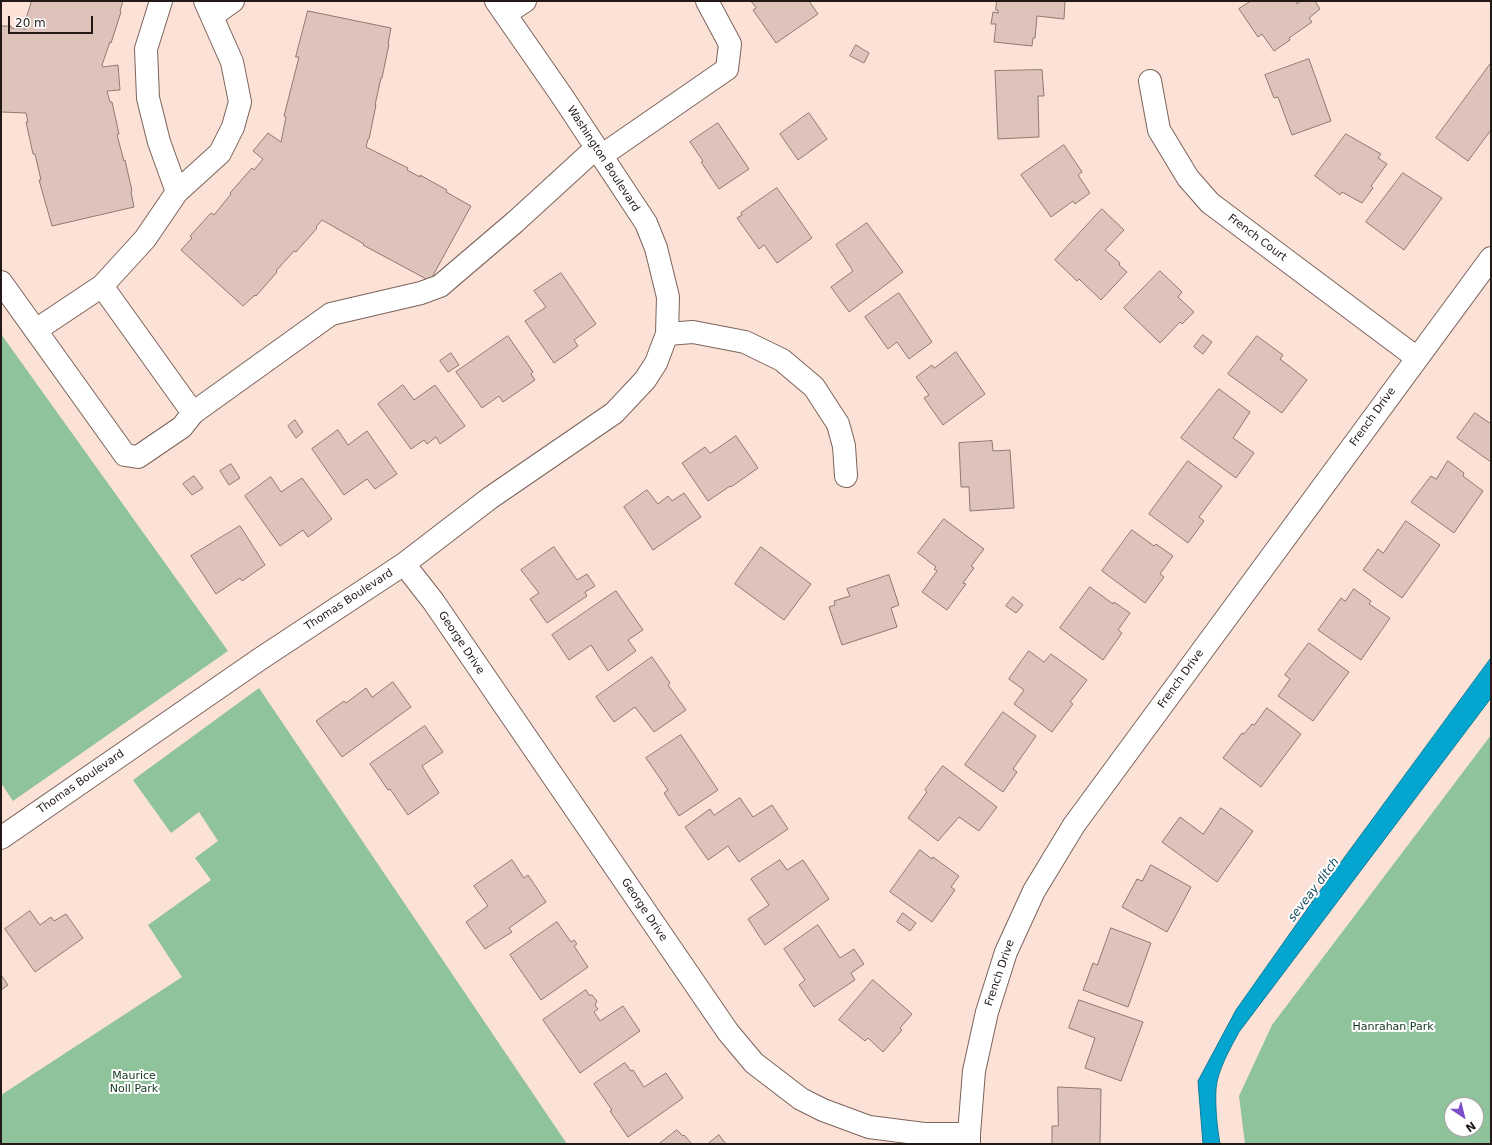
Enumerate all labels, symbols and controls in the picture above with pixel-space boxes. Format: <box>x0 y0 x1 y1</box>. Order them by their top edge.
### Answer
scale bar <box>10 8 95 34</box>
text: 20 m <box>15 16 46 30</box>
street label: Washington Boulevard <box>564 104 642 214</box>
street label: French Court <box>1225 212 1289 264</box>
street label: French Drive <box>1347 385 1399 449</box>
street label: Thomas Boulevard <box>302 566 396 634</box>
street label: George Drive <box>435 609 487 677</box>
street label: French Drive <box>1155 647 1207 711</box>
street label: Thomas Boulevard <box>35 747 127 817</box>
water label: seveay ditch <box>1285 855 1343 925</box>
street label: George Drive <box>618 876 670 944</box>
street label: French Drive <box>982 938 1018 1008</box>
park label: Hanrahan Park <box>1352 1020 1434 1034</box>
park label: Maurice Noll Park <box>110 1069 158 1095</box>
north arrow <box>1444 1097 1484 1137</box>
text: N <box>1463 1118 1478 1134</box>

